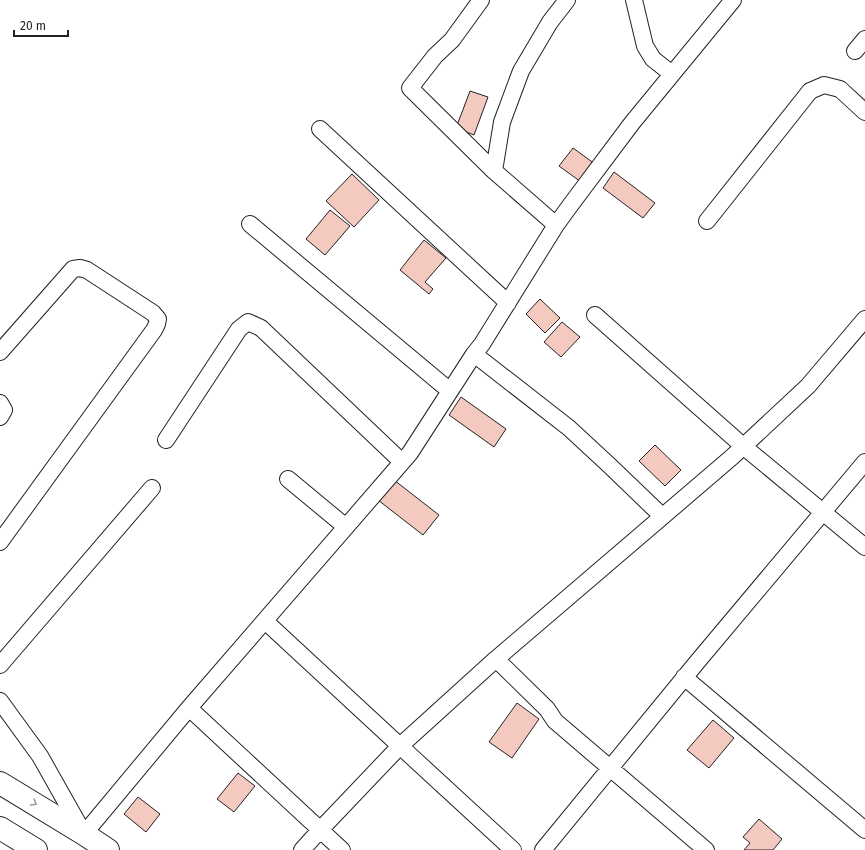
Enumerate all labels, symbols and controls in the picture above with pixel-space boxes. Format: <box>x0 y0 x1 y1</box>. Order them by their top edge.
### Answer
scale bar <box>14 12 68 38</box>
text: 20 m <box>20 19 46 33</box>
one-way arrow <box>29 799 37 806</box>

